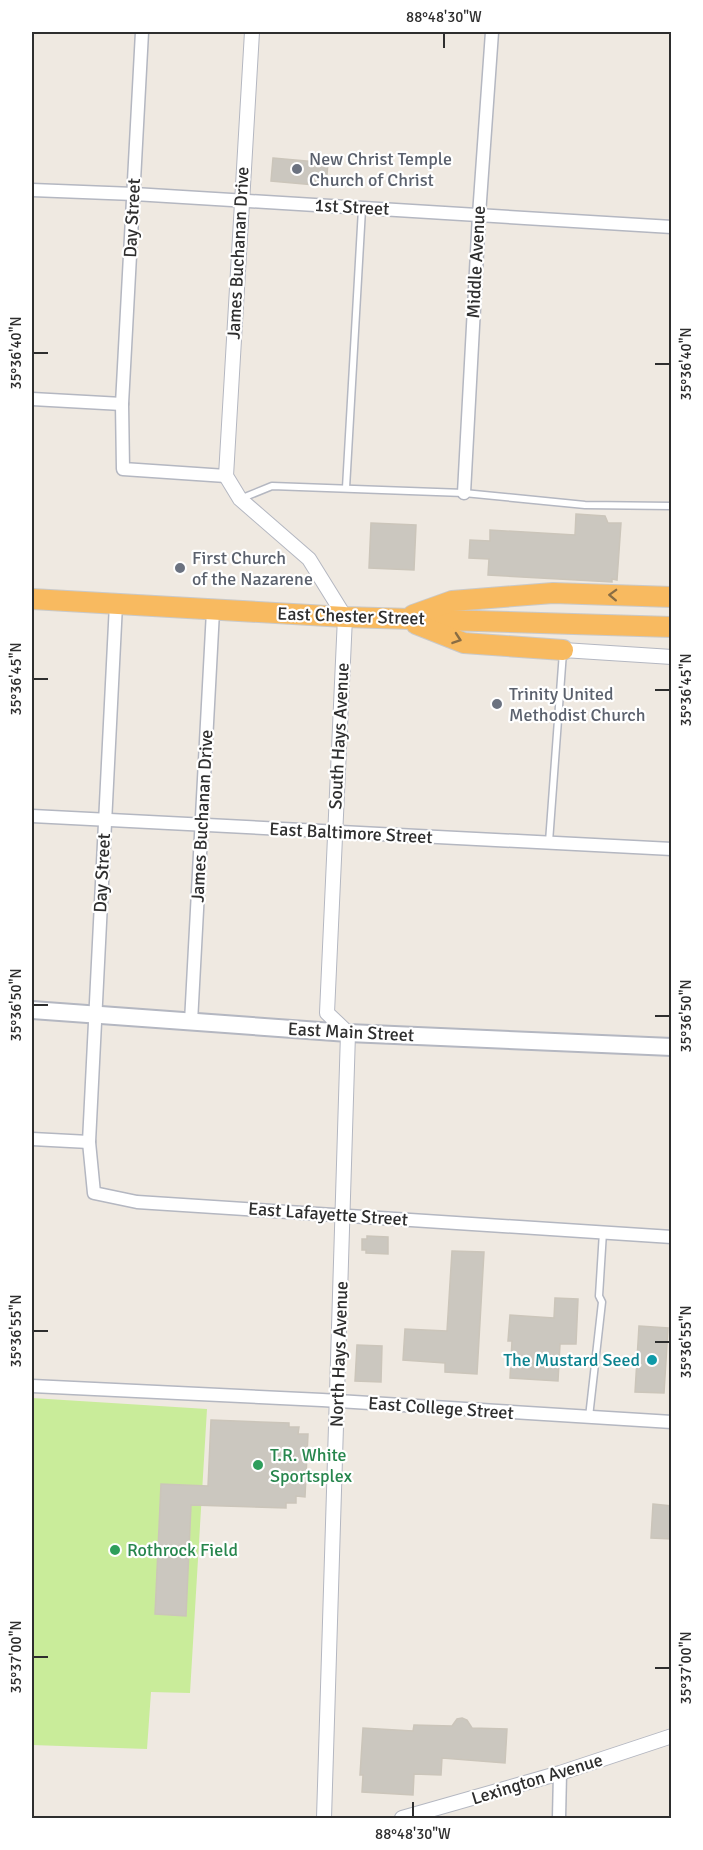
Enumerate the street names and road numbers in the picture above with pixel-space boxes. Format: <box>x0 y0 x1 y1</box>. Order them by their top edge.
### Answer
street label: James Buchanan Drive <box>222 166 254 340</box>
street label: Day Street <box>119 178 145 258</box>
street label: 1st Street <box>314 194 390 220</box>
street label: Middle Avenue <box>462 205 490 319</box>
street label: East Chester Street <box>277 602 425 630</box>
street label: South Hays Avenue <box>324 662 354 810</box>
street label: James Buchanan Drive <box>186 729 218 903</box>
street label: East Baltimore Street <box>269 818 433 848</box>
street label: Day Street <box>89 833 115 913</box>
street label: East Main Street <box>287 1018 415 1046</box>
street label: East Lafayette Street <box>247 1197 409 1231</box>
street label: North Hays Avenue <box>325 1281 353 1427</box>
street label: East College Street <box>367 1392 515 1424</box>
street label: Lexington Avenue <box>469 1749 605 1809</box>

